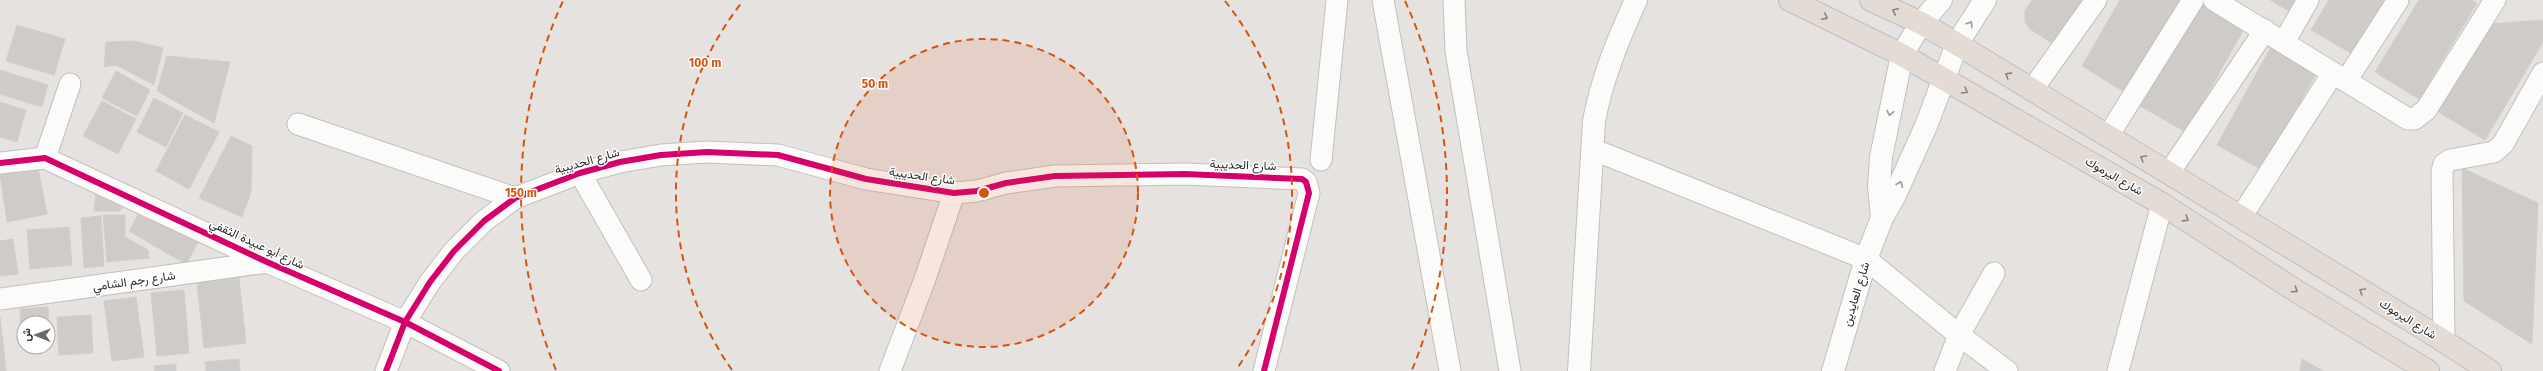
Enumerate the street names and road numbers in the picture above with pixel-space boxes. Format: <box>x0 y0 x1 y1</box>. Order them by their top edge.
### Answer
street label: شارع الحديبية <box>553 145 621 179</box>
street label: شارع اليرموك <box>2082 154 2145 200</box>
street label: شارع الحديبية <box>1209 157 1277 175</box>
street label: شارع الحديبية <box>888 164 956 190</box>
street label: شارع أبو عبيدة الثقفي <box>206 216 306 275</box>
street label: شارع العايدين <box>1840 260 1874 328</box>
street label: شارع رجم الشامي <box>92 268 177 297</box>
street label: شارع اليرموك <box>2376 296 2439 344</box>

